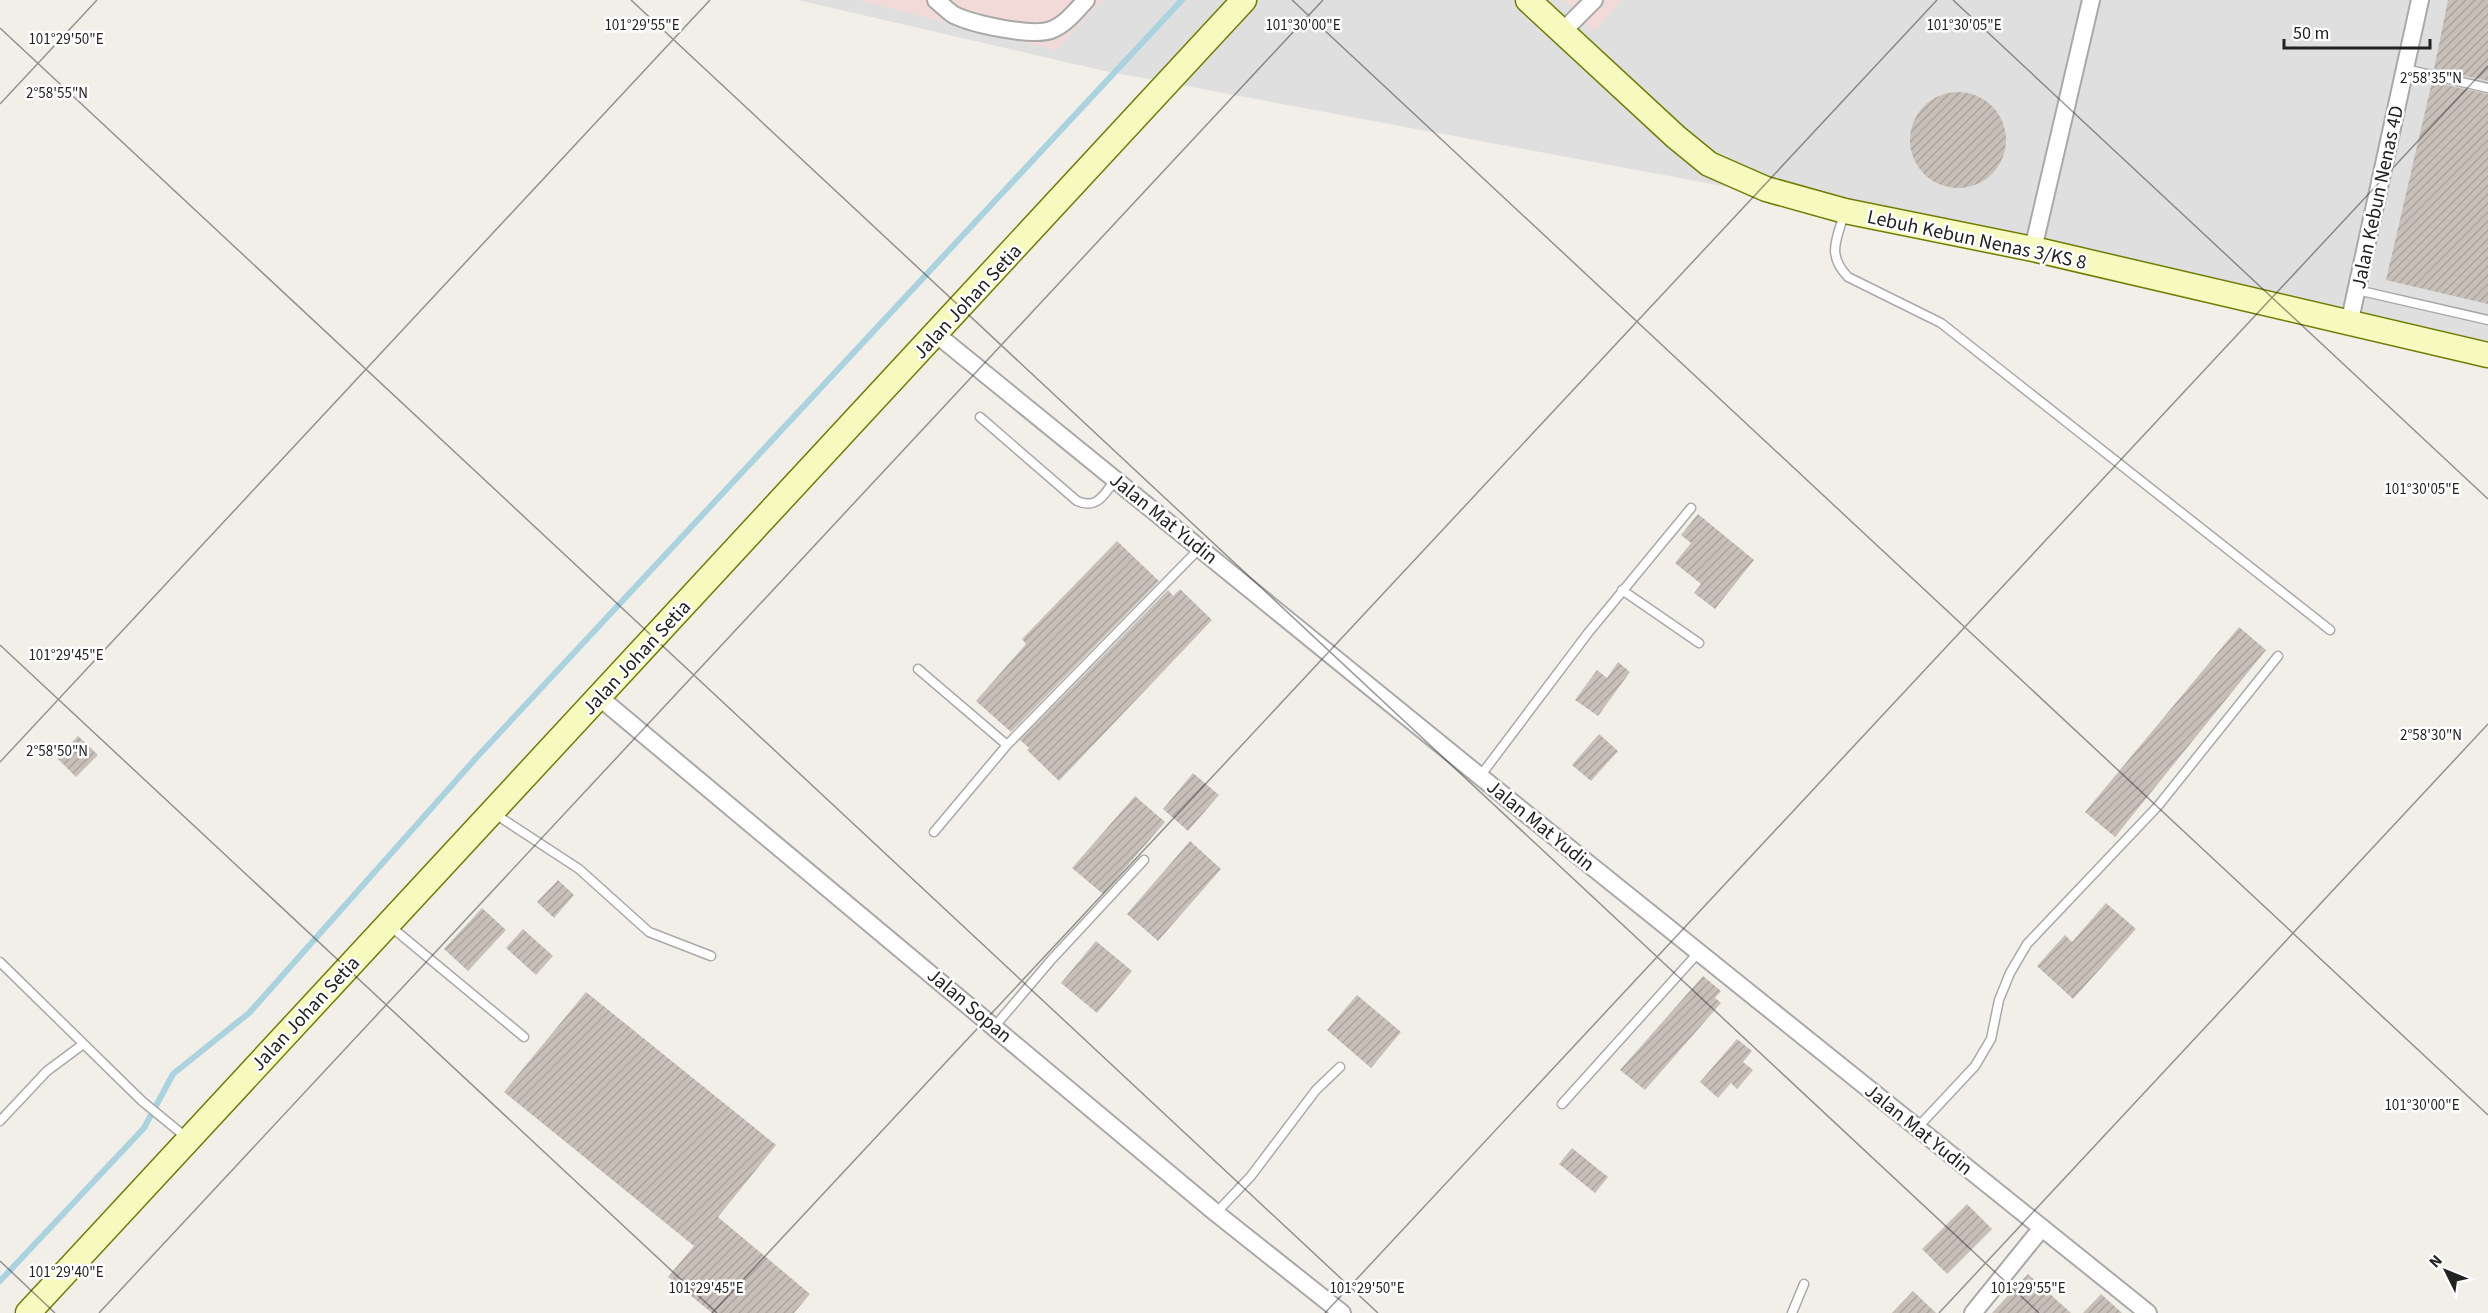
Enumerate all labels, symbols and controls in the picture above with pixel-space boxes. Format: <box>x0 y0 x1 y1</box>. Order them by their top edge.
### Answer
scale bar <box>2284 12 2430 50</box>
text: 101°29'55"E <box>604 15 680 36</box>
text: 101°30'00"E <box>1265 15 1341 36</box>
text: 101°30'05"E <box>1926 15 2002 36</box>
text: 50 m <box>2293 21 2329 46</box>
text: 101°29'50"E <box>28 29 104 50</box>
text: 2°58'35"N <box>2400 68 2462 89</box>
text: 2°58'55"N <box>26 83 88 104</box>
street label: Jalan Kebun Nenas 4D <box>2345 103 2411 291</box>
street label: Lebuh Kebun Nenas 3/KS 8 <box>1864 203 2089 277</box>
street label: Jalan Johan Setia <box>907 238 1029 365</box>
street label: Jalan Mat Yudin <box>1103 466 1223 571</box>
text: 101°30'05"E <box>2384 479 2460 500</box>
street label: Jalan Johan Setia <box>576 594 698 721</box>
text: 101°29'45"E <box>28 645 104 666</box>
text: 2°58'30"N <box>2400 725 2462 746</box>
text: 2°58'50"N <box>26 741 88 762</box>
street label: Jalan Mat Yudin <box>1480 773 1600 878</box>
street label: Jalan Johan Setia <box>245 950 367 1077</box>
street label: Jalan Sopan <box>921 962 1018 1050</box>
street label: Jalan Mat Yudin <box>1858 1077 1978 1182</box>
text: 101°30'00"E <box>2384 1095 2460 1116</box>
north arrow <box>2416 1241 2476 1301</box>
text: N <box>2424 1250 2447 1273</box>
text: 101°29'40"E <box>28 1262 104 1283</box>
text: 101°29'45"E <box>668 1278 744 1299</box>
text: 101°29'50"E <box>1329 1278 1405 1299</box>
text: 101°29'55"E <box>1990 1278 2066 1299</box>

